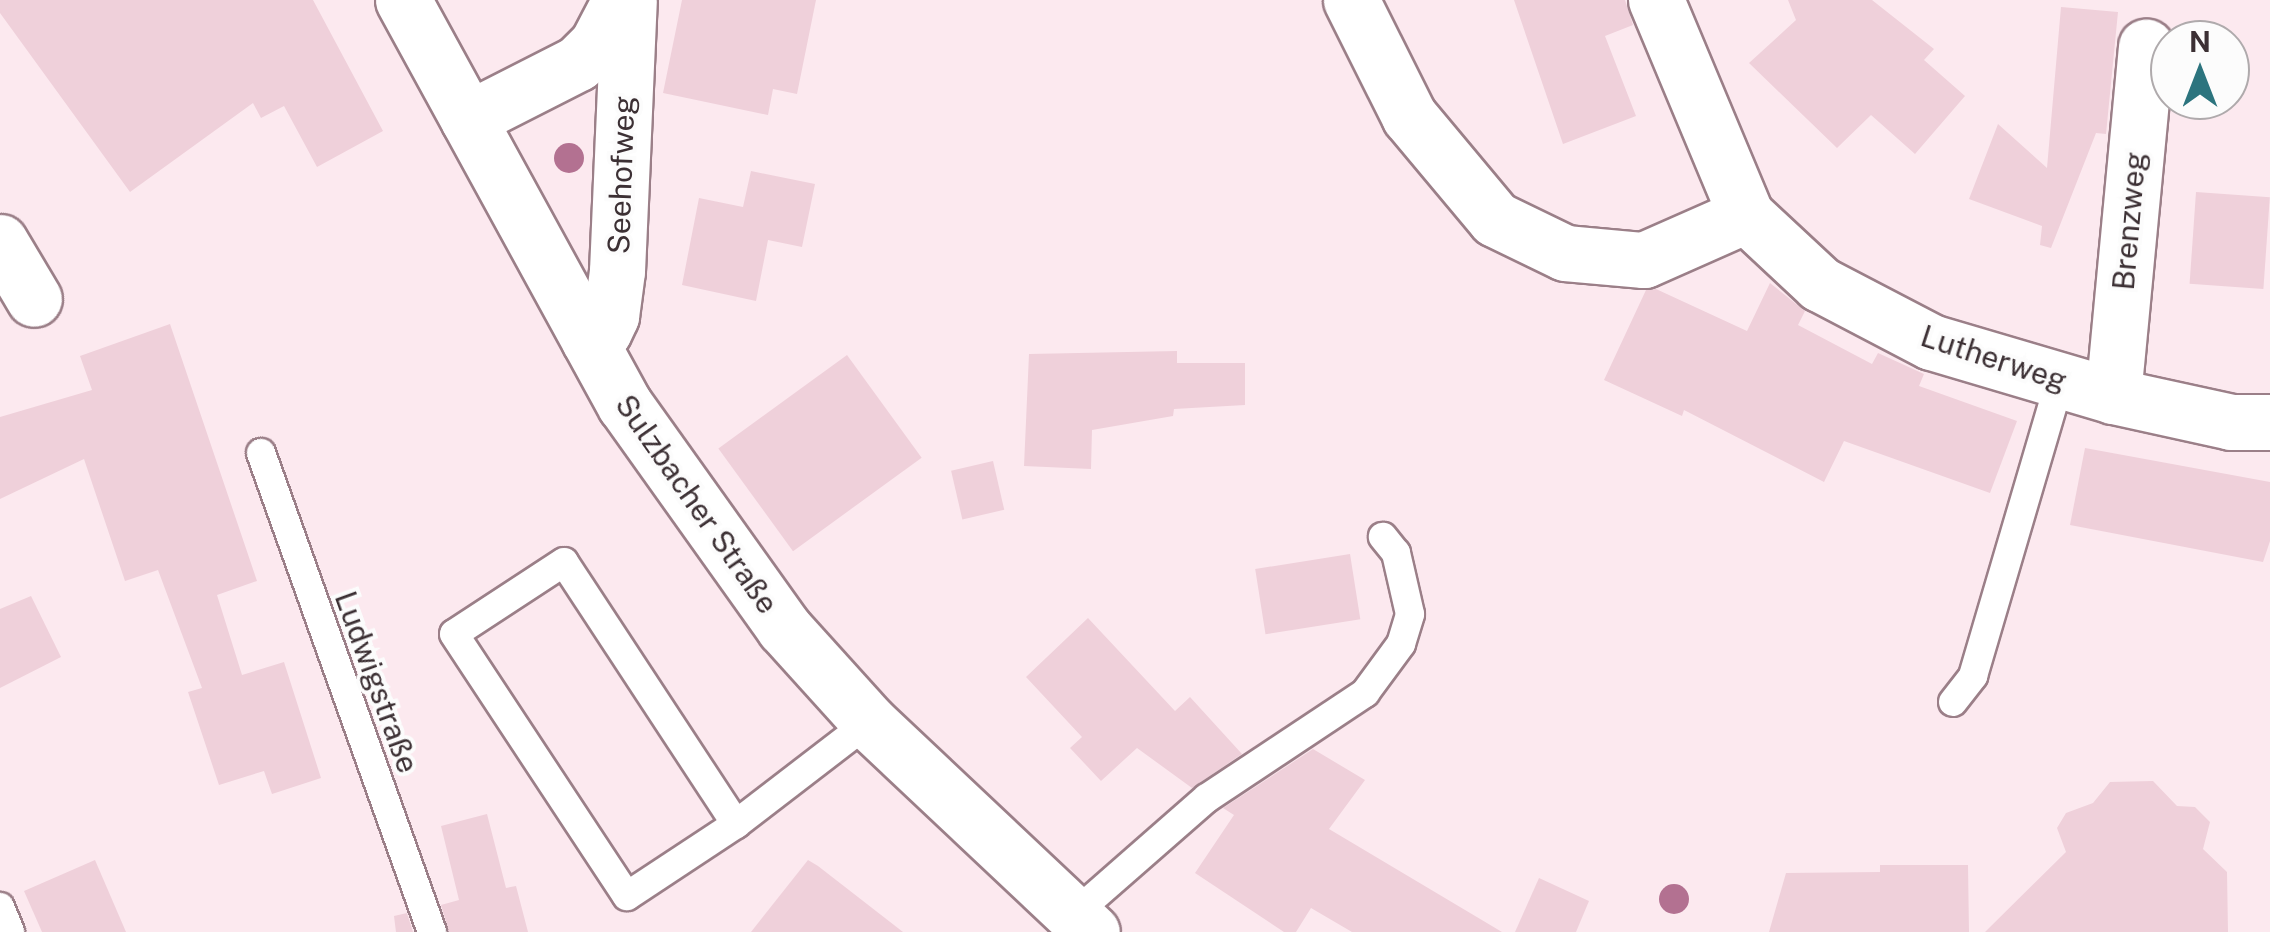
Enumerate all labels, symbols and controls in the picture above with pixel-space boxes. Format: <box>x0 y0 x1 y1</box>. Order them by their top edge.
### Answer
north arrow <box>2150 20 2250 120</box>
text: N <box>2189 25 2211 58</box>
street label: Seehofweg <box>600 95 642 255</box>
street label: Brenzweg <box>2105 150 2153 292</box>
street label: Lutherweg <box>1916 317 2072 399</box>
street label: Sulzbacher Straße <box>608 388 786 620</box>
street label: Ludwigstraße <box>327 586 427 778</box>

